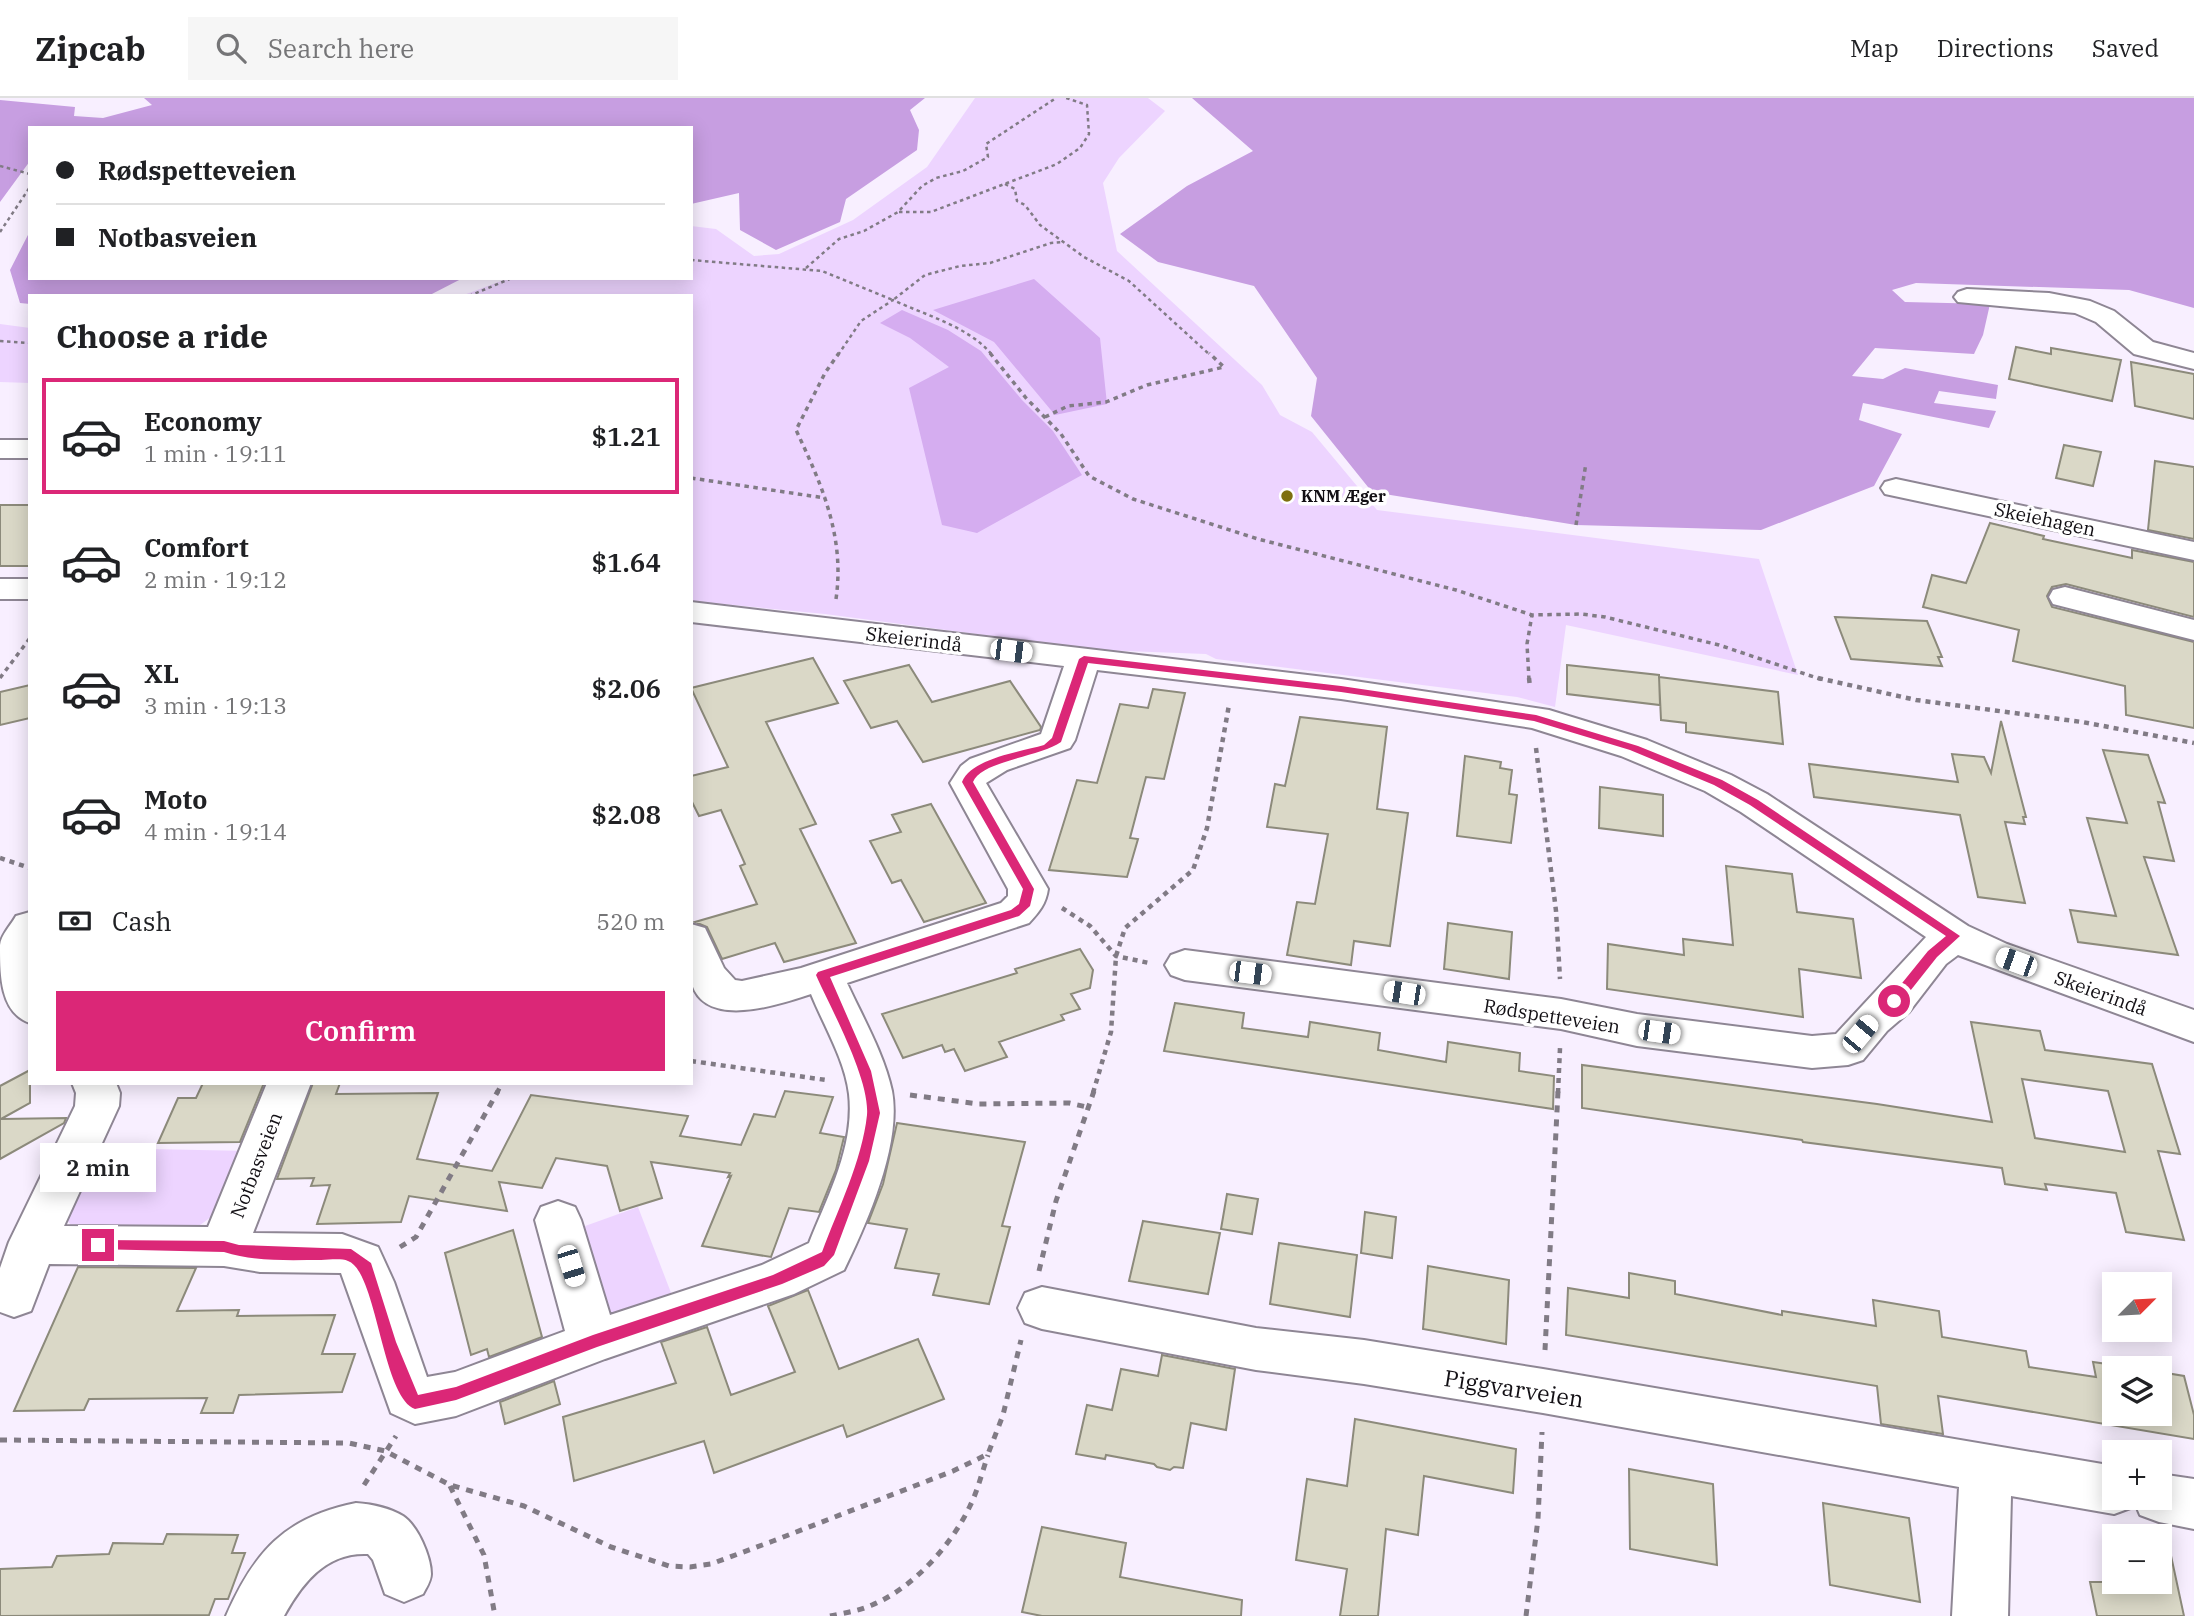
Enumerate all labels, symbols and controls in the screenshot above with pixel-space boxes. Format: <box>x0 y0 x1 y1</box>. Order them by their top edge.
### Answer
search box <box>188 17 678 80</box>
text: Zipcab <box>35 27 146 70</box>
icon: search <box>212 29 250 67</box>
text: Search here <box>268 31 414 65</box>
text: Map <box>1850 32 1899 64</box>
text: Directions <box>1937 32 2054 64</box>
text: Saved <box>2092 32 2159 64</box>
text: Rødspetteveien <box>98 153 296 187</box>
text: Notbasveien <box>98 220 257 254</box>
text: Choose a ride <box>56 315 268 357</box>
text: Economy <box>144 404 262 438</box>
icon: car <box>60 405 123 468</box>
text: $1.21 <box>592 419 661 453</box>
text: 1 min · 19:11 <box>144 438 287 468</box>
place label: KNM Æger <box>1301 486 1386 506</box>
marker: KNM Æger <box>1279 488 1295 504</box>
street label: Skeiehagen <box>1992 497 2098 541</box>
text: Comfort <box>144 530 249 564</box>
icon: car <box>60 531 123 594</box>
text: $1.64 <box>592 545 661 579</box>
text: 2 min · 19:12 <box>144 564 287 594</box>
street label: Skeierindå <box>864 621 964 657</box>
car <box>989 638 1034 664</box>
text: XL <box>144 656 179 690</box>
icon: car <box>60 657 123 720</box>
text: $2.06 <box>592 671 661 705</box>
text: 3 min · 19:13 <box>144 690 287 720</box>
text: Moto <box>144 782 207 816</box>
icon: car <box>60 783 123 846</box>
text: $2.08 <box>592 797 661 831</box>
text: 4 min · 19:14 <box>144 816 287 846</box>
icon: cash <box>56 902 94 940</box>
text: Cash <box>112 904 172 938</box>
text: 520 m <box>596 906 665 936</box>
car <box>1993 945 2040 979</box>
car <box>1228 960 1273 986</box>
street label: Skeierindå <box>2051 965 2151 1021</box>
car <box>1382 979 1427 1007</box>
route start <box>1878 985 1910 1017</box>
button: Confirm <box>56 991 665 1071</box>
street label: Rødspetteveien <box>1482 993 1622 1039</box>
car <box>1839 1011 1882 1057</box>
car <box>1637 1019 1682 1045</box>
street label: Notbasveien <box>225 1109 287 1221</box>
callout: 2 min <box>40 1144 156 1192</box>
text: 2 min <box>66 1152 130 1182</box>
route end <box>82 1229 114 1261</box>
car <box>555 1243 588 1289</box>
north arrow <box>2102 1272 2172 1342</box>
map controls <box>2102 1272 2172 1594</box>
button: layers <box>2102 1356 2172 1426</box>
street label: Piggvarveien <box>1442 1362 1586 1414</box>
button: + <box>2102 1440 2172 1510</box>
button: − <box>2102 1524 2172 1594</box>

